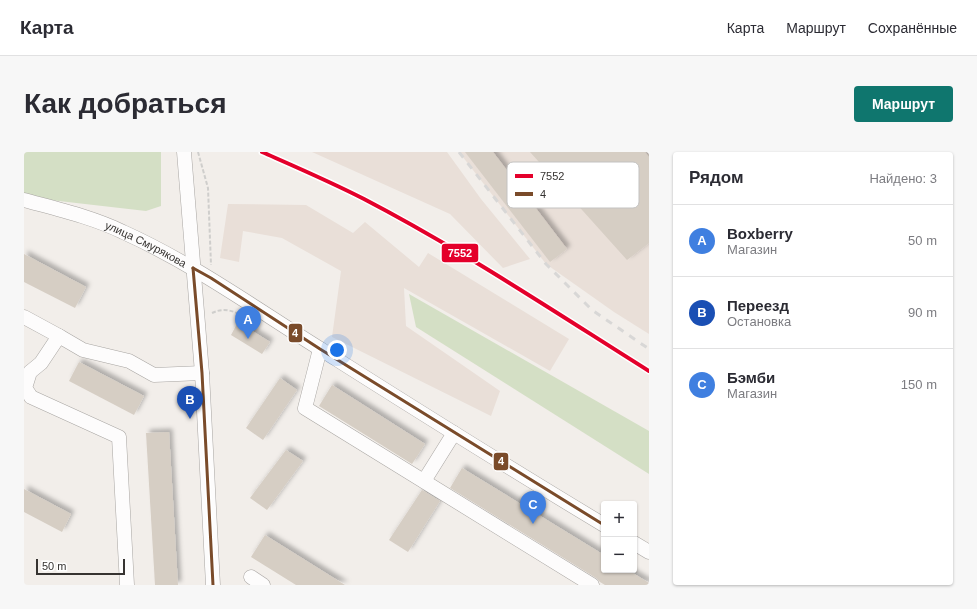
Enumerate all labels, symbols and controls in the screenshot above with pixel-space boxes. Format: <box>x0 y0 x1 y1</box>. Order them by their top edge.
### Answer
text: Карта <box>20 17 74 38</box>
text: Карта <box>727 20 764 36</box>
text: Маршрут <box>786 20 846 36</box>
text: Сохранённые <box>868 20 957 36</box>
button: Маршрут <box>854 86 953 122</box>
text: Как добраться <box>24 88 226 119</box>
legend <box>507 162 639 208</box>
text: Рядом <box>689 168 744 187</box>
text: 7552 <box>540 170 564 182</box>
text: Найдено: 3 <box>869 171 937 186</box>
text: 4 <box>540 188 546 200</box>
street label: улица Смурякова <box>104 219 189 270</box>
text: Boxberry <box>727 225 793 242</box>
text: A <box>697 233 707 248</box>
text: 50 m <box>908 233 937 248</box>
text: Магазин <box>727 242 777 257</box>
line badge: 7552 <box>441 243 479 263</box>
text: 7552 <box>448 247 472 259</box>
text: Переезд <box>727 297 789 314</box>
text: B <box>697 305 707 320</box>
text: 90 m <box>908 305 937 320</box>
pin: A <box>235 306 261 339</box>
text: Остановка <box>727 314 791 329</box>
line badge: 4 <box>288 323 303 343</box>
text: 4 <box>292 327 299 339</box>
your location <box>327 340 347 360</box>
text: Бэмби <box>727 369 775 386</box>
text: C <box>697 377 707 392</box>
text: 150 m <box>901 377 937 392</box>
pin: B <box>177 386 203 419</box>
text: Магазин <box>727 386 777 401</box>
line badge: 4 <box>493 452 509 471</box>
text: 4 <box>498 455 505 467</box>
pin: C <box>520 491 546 524</box>
map controls <box>601 501 637 573</box>
button: + <box>601 501 637 537</box>
button: − <box>601 537 637 573</box>
scale bar <box>36 557 125 576</box>
text: 50 m <box>42 560 66 572</box>

